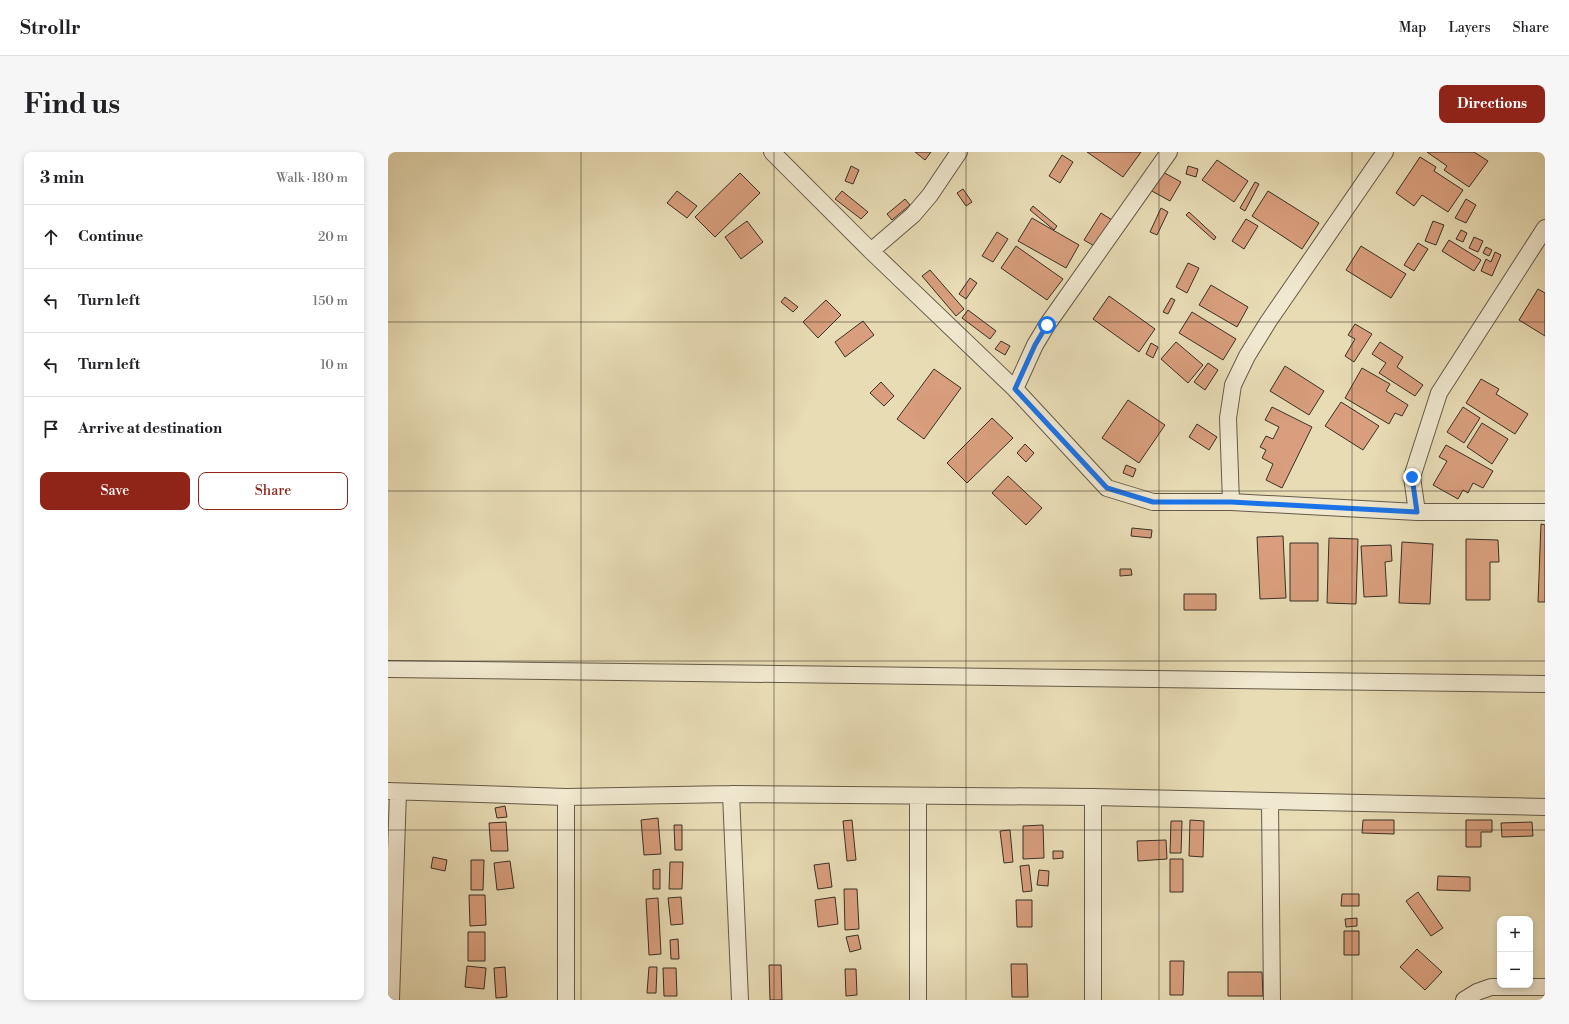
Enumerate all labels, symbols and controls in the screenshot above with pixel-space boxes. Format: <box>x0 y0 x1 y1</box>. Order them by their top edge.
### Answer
text: Strollr <box>20 16 81 40</box>
text: Map <box>1399 19 1426 37</box>
text: Layers <box>1448 19 1491 37</box>
text: Share <box>1513 19 1549 37</box>
button: Directions <box>1439 85 1545 123</box>
text: Find us <box>24 87 120 122</box>
text: 3 min <box>40 167 84 189</box>
text: Walk · 180 m <box>276 170 348 186</box>
icon: ahead <box>40 226 62 248</box>
text: Continue <box>78 227 143 246</box>
text: 20 m <box>318 229 348 245</box>
icon: left <box>40 290 62 312</box>
text: Turn left <box>78 291 140 310</box>
text: 150 m <box>313 293 348 309</box>
route start <box>1038 316 1056 334</box>
icon: left <box>40 354 62 376</box>
text: Turn left <box>78 355 140 374</box>
text: 10 m <box>320 357 348 373</box>
icon: arrive <box>40 418 62 440</box>
text: Arrive at destination <box>78 419 222 438</box>
route end <box>1403 468 1421 486</box>
button: Save <box>40 472 190 510</box>
button: Share <box>198 472 348 510</box>
map controls <box>1497 916 1533 988</box>
button: + <box>1497 916 1533 952</box>
button: − <box>1497 952 1533 988</box>

